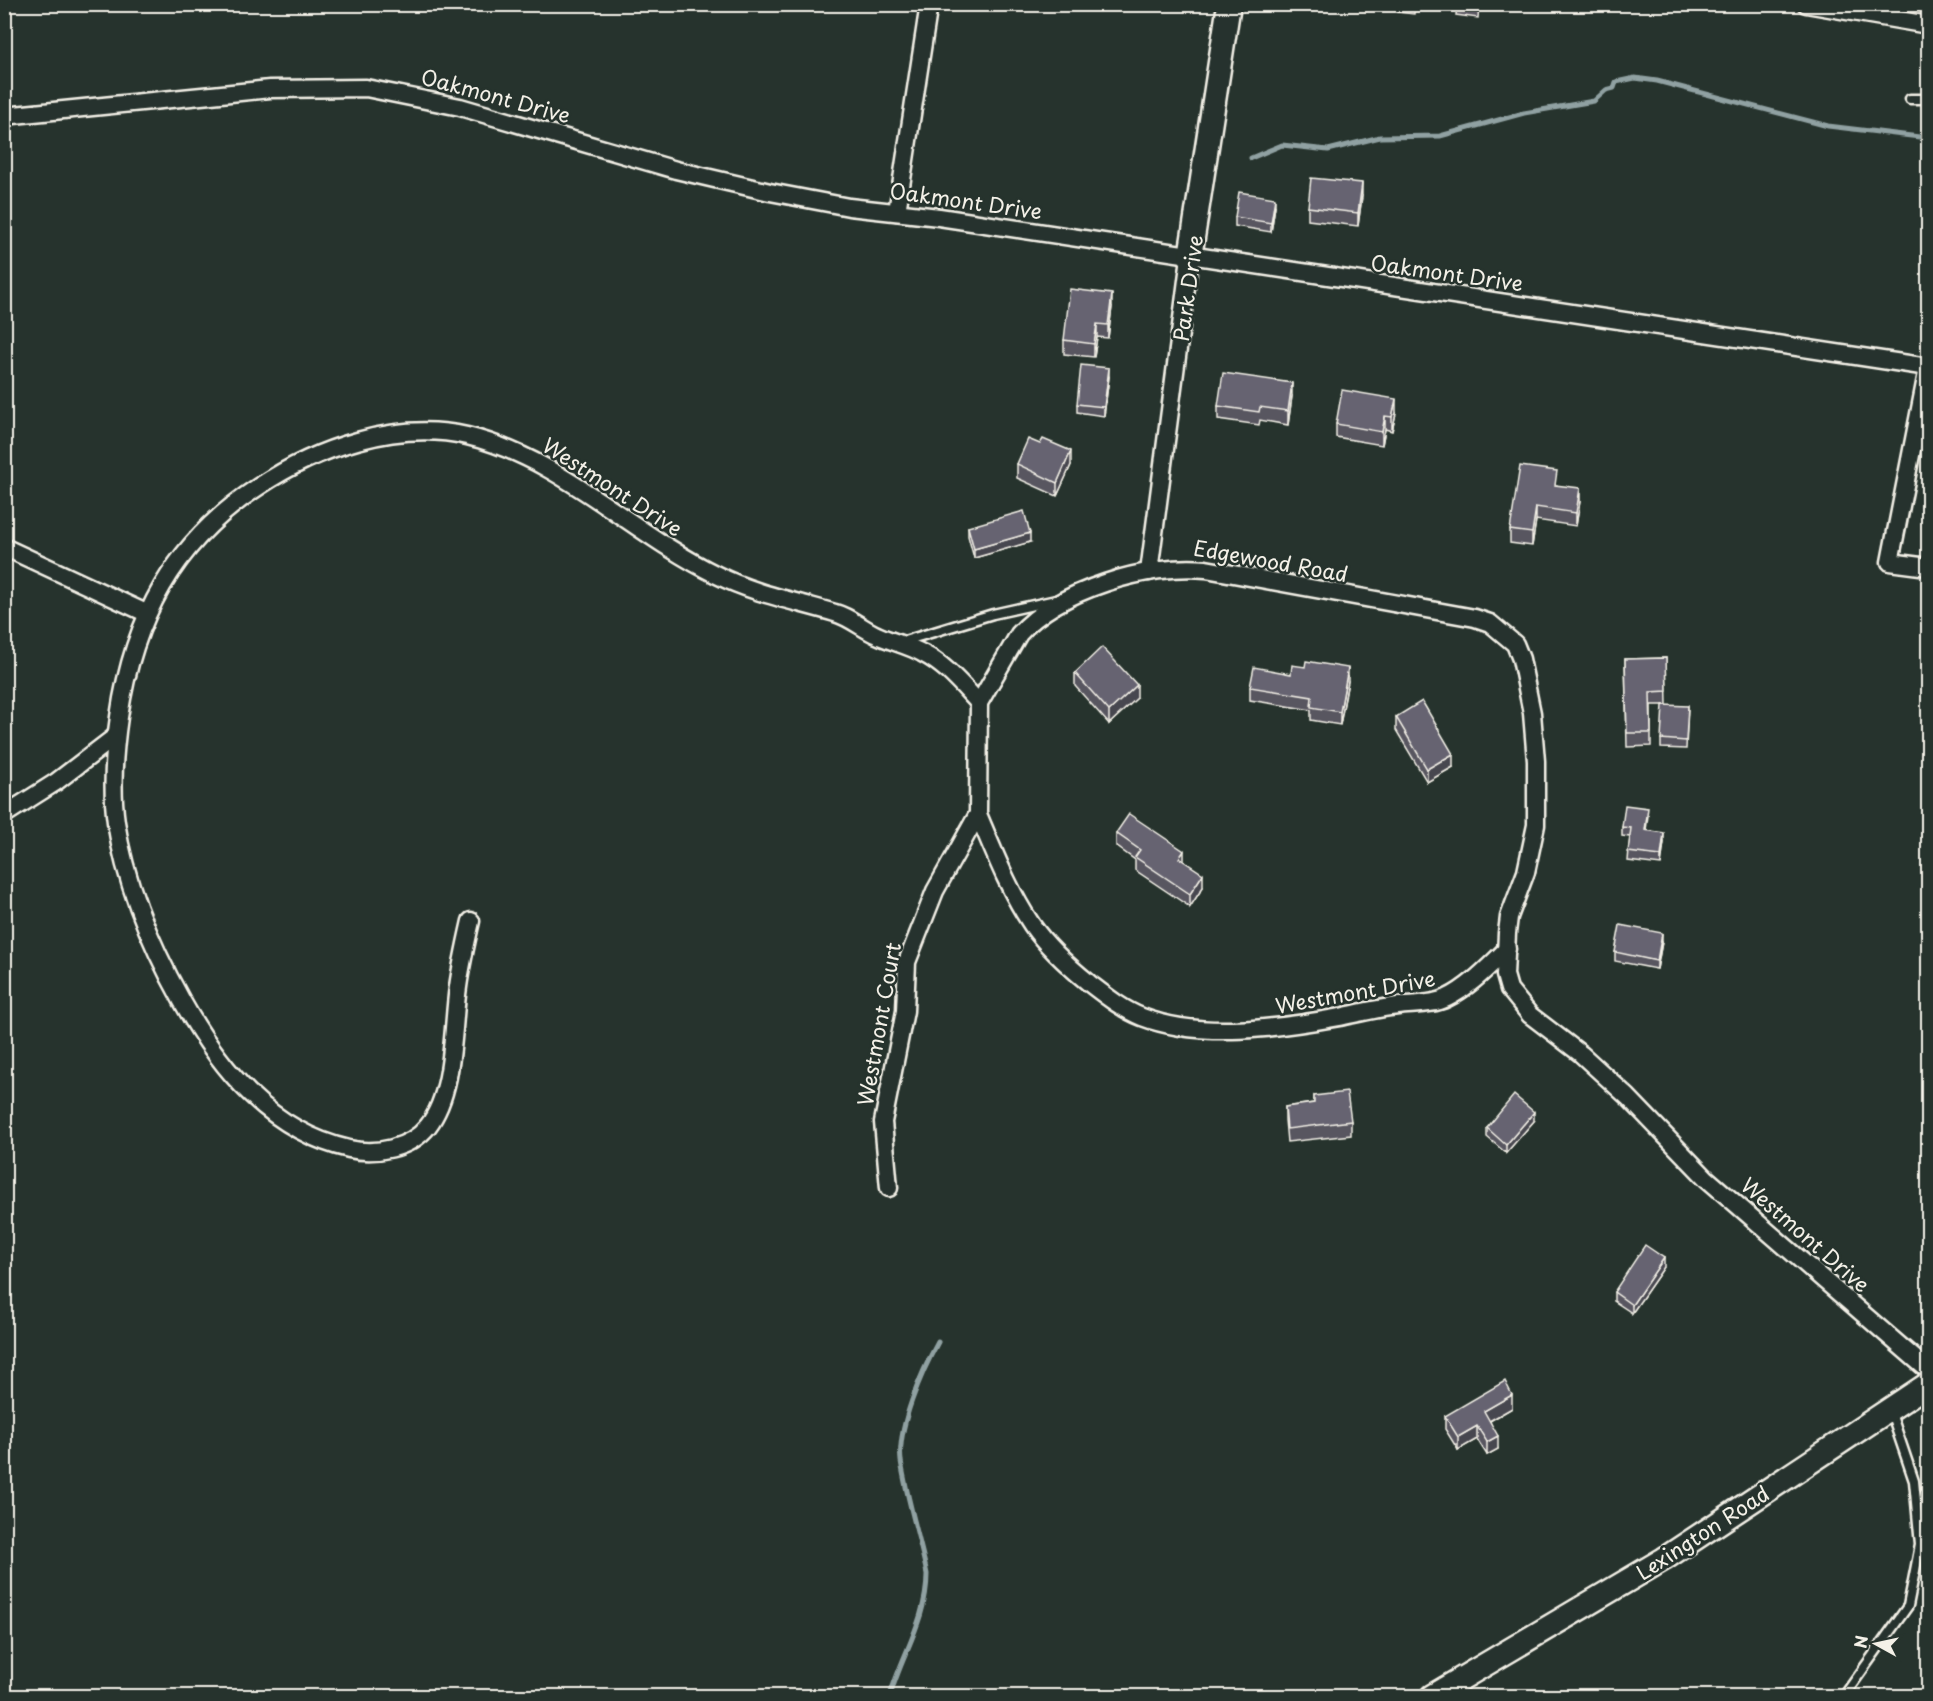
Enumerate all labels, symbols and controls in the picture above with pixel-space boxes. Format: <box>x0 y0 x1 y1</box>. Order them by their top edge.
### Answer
street label: Oakmont Drive <box>418 60 574 130</box>
street label: Oakmont Drive <box>888 173 1044 227</box>
street label: Park Drive <box>1164 233 1210 343</box>
street label: Oakmont Drive <box>1369 245 1525 299</box>
street label: Westmont Drive <box>536 429 690 543</box>
street label: Edgewood Road <box>1191 531 1351 589</box>
street label: Westmont Court <box>848 940 908 1108</box>
street label: Westmont Drive <box>1273 961 1437 1021</box>
street label: Westmont Drive <box>1734 1169 1878 1299</box>
street label: Lexington Road <box>1629 1477 1775 1587</box>
north arrow <box>1846 1614 1906 1674</box>
text: N <box>1847 1634 1873 1650</box>

